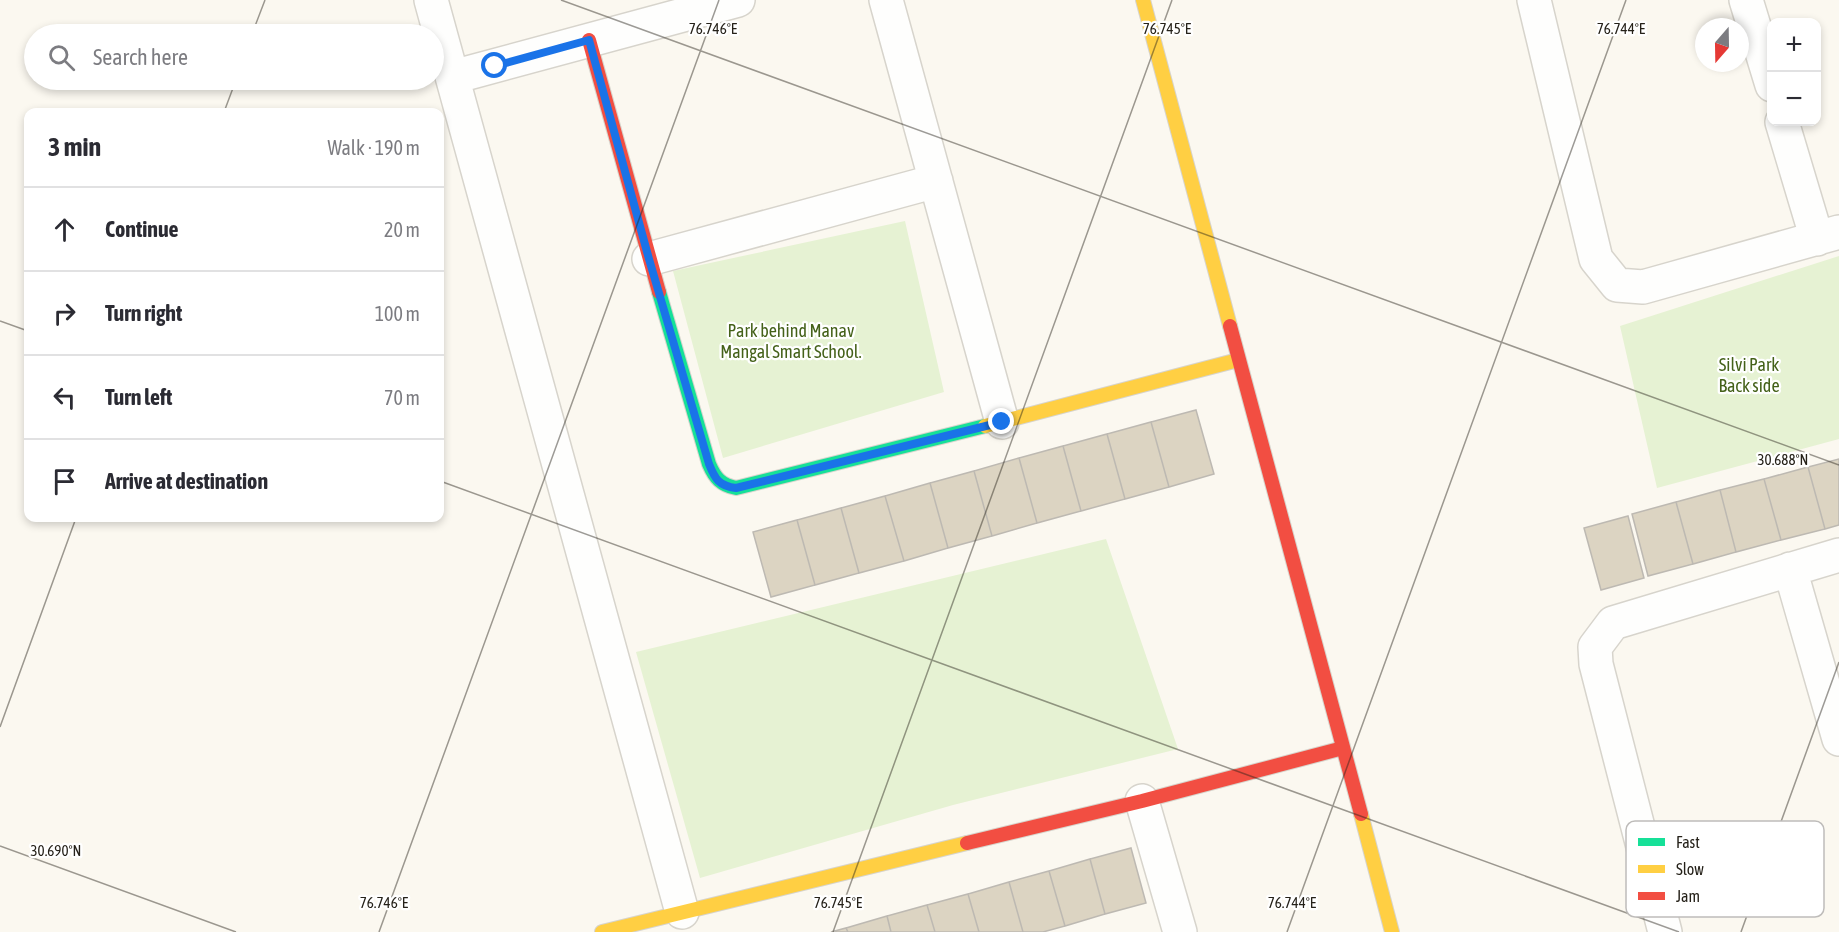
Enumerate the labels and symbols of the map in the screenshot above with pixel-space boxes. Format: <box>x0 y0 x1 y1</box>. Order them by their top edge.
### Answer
north arrow <box>1695 18 1749 72</box>
text: 76.746°E <box>689 20 738 37</box>
text: 76.745°E <box>1143 20 1192 37</box>
text: 76.744°E <box>1597 20 1646 37</box>
route start <box>481 52 507 78</box>
park label: Park behind Manav Mangal Smart School. <box>720 320 862 362</box>
park label: Silvi Park Back side <box>1718 354 1780 396</box>
route end <box>988 408 1014 434</box>
text: 30.688°N <box>1758 451 1808 468</box>
legend <box>1626 821 1824 917</box>
text: Fast <box>1676 833 1700 851</box>
text: 30.690°N <box>31 842 81 859</box>
text: Slow <box>1676 860 1704 878</box>
text: Jam <box>1676 887 1700 905</box>
text: 76.746°E <box>360 894 409 911</box>
text: 76.745°E <box>814 894 863 911</box>
text: 76.744°E <box>1268 894 1317 911</box>

